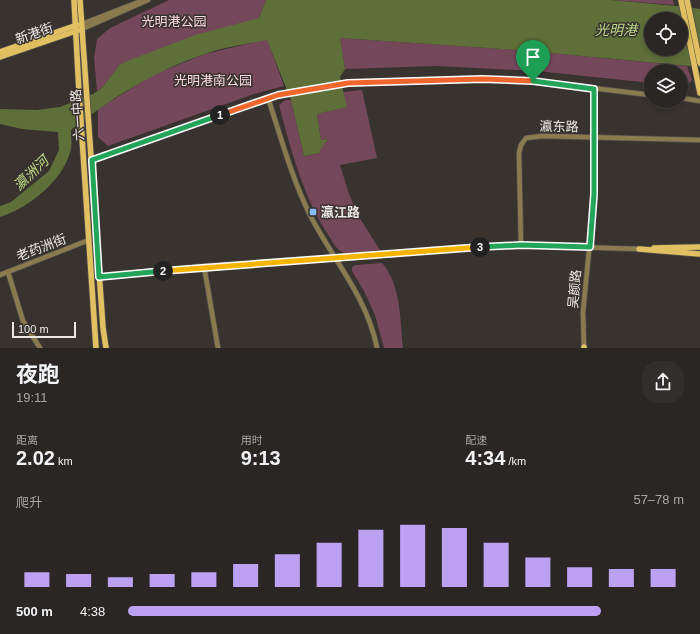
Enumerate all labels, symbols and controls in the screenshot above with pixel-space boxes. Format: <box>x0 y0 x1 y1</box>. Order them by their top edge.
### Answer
map controls <box>644 12 688 108</box>
button: locate <box>644 12 688 56</box>
park label: 光明港公园 <box>141 14 207 29</box>
street label: 新港街 <box>13 20 55 47</box>
water label: 光明港 <box>595 22 639 38</box>
pin <box>516 40 550 81</box>
icon: arrive <box>522 46 544 68</box>
button: layers <box>644 64 688 108</box>
park label: 光明港南公园 <box>174 73 252 88</box>
street label: 六一中路 <box>68 88 87 141</box>
pin: 1 <box>210 105 230 125</box>
text: 1 <box>217 109 223 121</box>
street label: 瀛东路 <box>539 119 579 134</box>
water label: 瀛洲河 <box>10 151 54 193</box>
place label: 瀛江路 <box>321 205 360 220</box>
marker: 瀛江路 <box>308 207 318 217</box>
street label: 老药洲街 <box>14 231 68 264</box>
pin: 3 <box>470 237 490 257</box>
text: 3 <box>477 241 483 253</box>
pin: 2 <box>153 261 173 281</box>
text: 2 <box>160 265 166 277</box>
street label: 吴颜路 <box>565 269 584 309</box>
scale bar <box>12 320 76 339</box>
text: 100 m <box>18 323 49 335</box>
button: share <box>642 361 684 403</box>
text: 夜跑 <box>16 362 60 387</box>
text: 19:11 <box>16 390 48 405</box>
text: 距离 <box>16 434 38 446</box>
text: 用时 <box>241 434 263 446</box>
text: 配速 <box>465 434 487 446</box>
text: 2.02 <box>16 447 55 469</box>
text: 9:13 <box>241 447 281 469</box>
text: 4:34 <box>465 447 505 469</box>
text: km <box>55 455 73 467</box>
text: /km <box>505 455 526 467</box>
text: 57–78 m <box>633 492 684 507</box>
text: 爬升 <box>16 495 42 510</box>
text: 500 m <box>16 604 53 619</box>
text: 4:38 <box>80 604 105 619</box>

